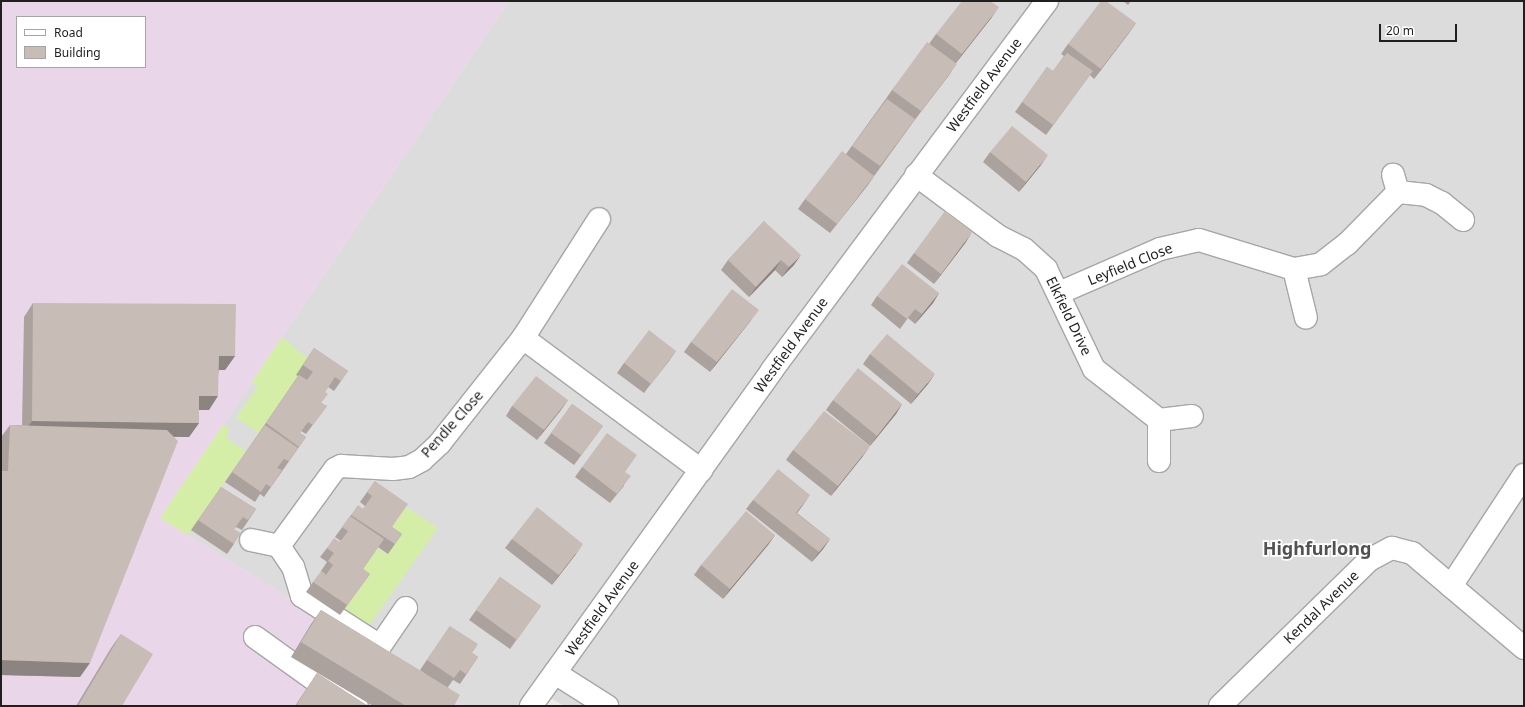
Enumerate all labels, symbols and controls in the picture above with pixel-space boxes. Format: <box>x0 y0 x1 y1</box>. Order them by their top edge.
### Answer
legend <box>16 16 146 68</box>
scale bar <box>1381 16 1459 42</box>
text: 20 m <box>1386 22 1414 39</box>
text: Road <box>54 24 83 41</box>
street label: Westfield Avenue <box>943 35 1025 135</box>
text: Building <box>54 44 101 61</box>
street label: Leyfield Close <box>1085 239 1175 289</box>
street label: Elkfield Drive <box>1043 274 1095 358</box>
street label: Westfield Avenue <box>751 294 831 396</box>
street label: Pendle Close <box>418 387 486 461</box>
district label: Highfurlong <box>1263 537 1371 559</box>
street label: Westfield Avenue <box>562 557 642 659</box>
street label: Kendal Avenue <box>1280 567 1362 647</box>

